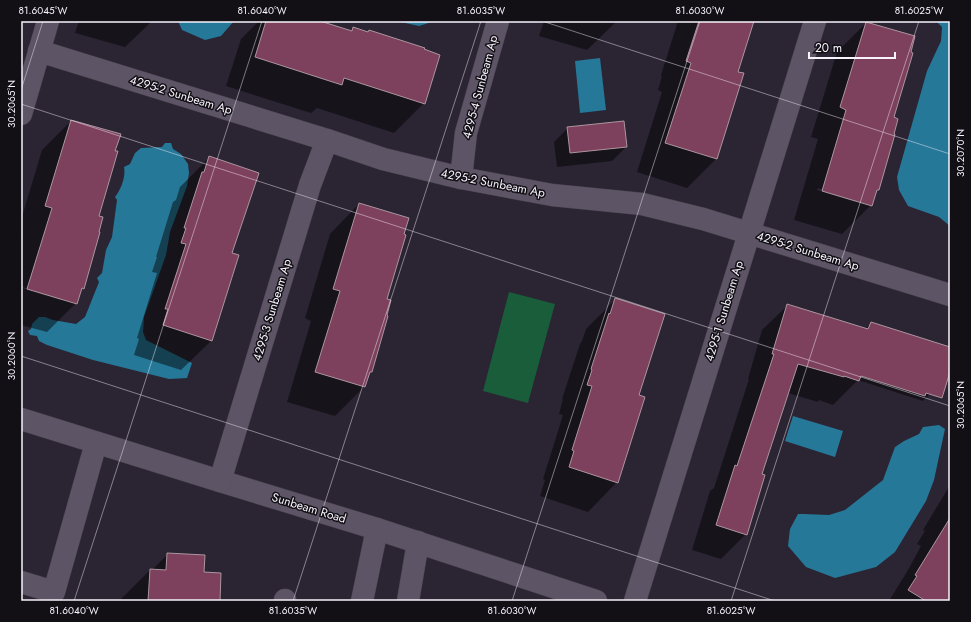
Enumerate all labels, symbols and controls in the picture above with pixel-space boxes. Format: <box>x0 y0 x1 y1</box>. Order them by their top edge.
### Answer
text: 81.6045°W <box>19 3 68 18</box>
text: 81.6040°W <box>237 3 287 18</box>
text: 81.6035°W <box>457 3 505 18</box>
text: 81.6030°W <box>676 3 725 18</box>
text: 81.6025°W <box>895 3 943 18</box>
street label: 4295-4 Sunbeam Ap <box>458 33 502 141</box>
scale bar <box>809 34 895 60</box>
text: 20 m <box>815 39 842 57</box>
street label: 4295-2 Sunbeam Ap <box>128 71 235 119</box>
text: 30.2065°N <box>4 80 19 128</box>
text: 30.2070°N <box>953 129 968 177</box>
street label: 4295-2 Sunbeam Ap <box>439 164 547 202</box>
street label: 4295-2 Sunbeam Ap <box>755 227 862 275</box>
street label: 4295-3 Sunbeam Ap <box>248 257 296 363</box>
street label: 4295-1 Sunbeam Ap <box>700 258 748 364</box>
text: 30.2060°N <box>4 332 19 380</box>
text: 30.2065°N <box>953 381 968 429</box>
street label: Sunbeam Road <box>270 488 348 528</box>
text: 81.6040°W <box>49 603 99 618</box>
text: 81.6035°W <box>269 603 317 618</box>
text: 81.6030°W <box>488 603 537 618</box>
text: 81.6025°W <box>707 603 755 618</box>

